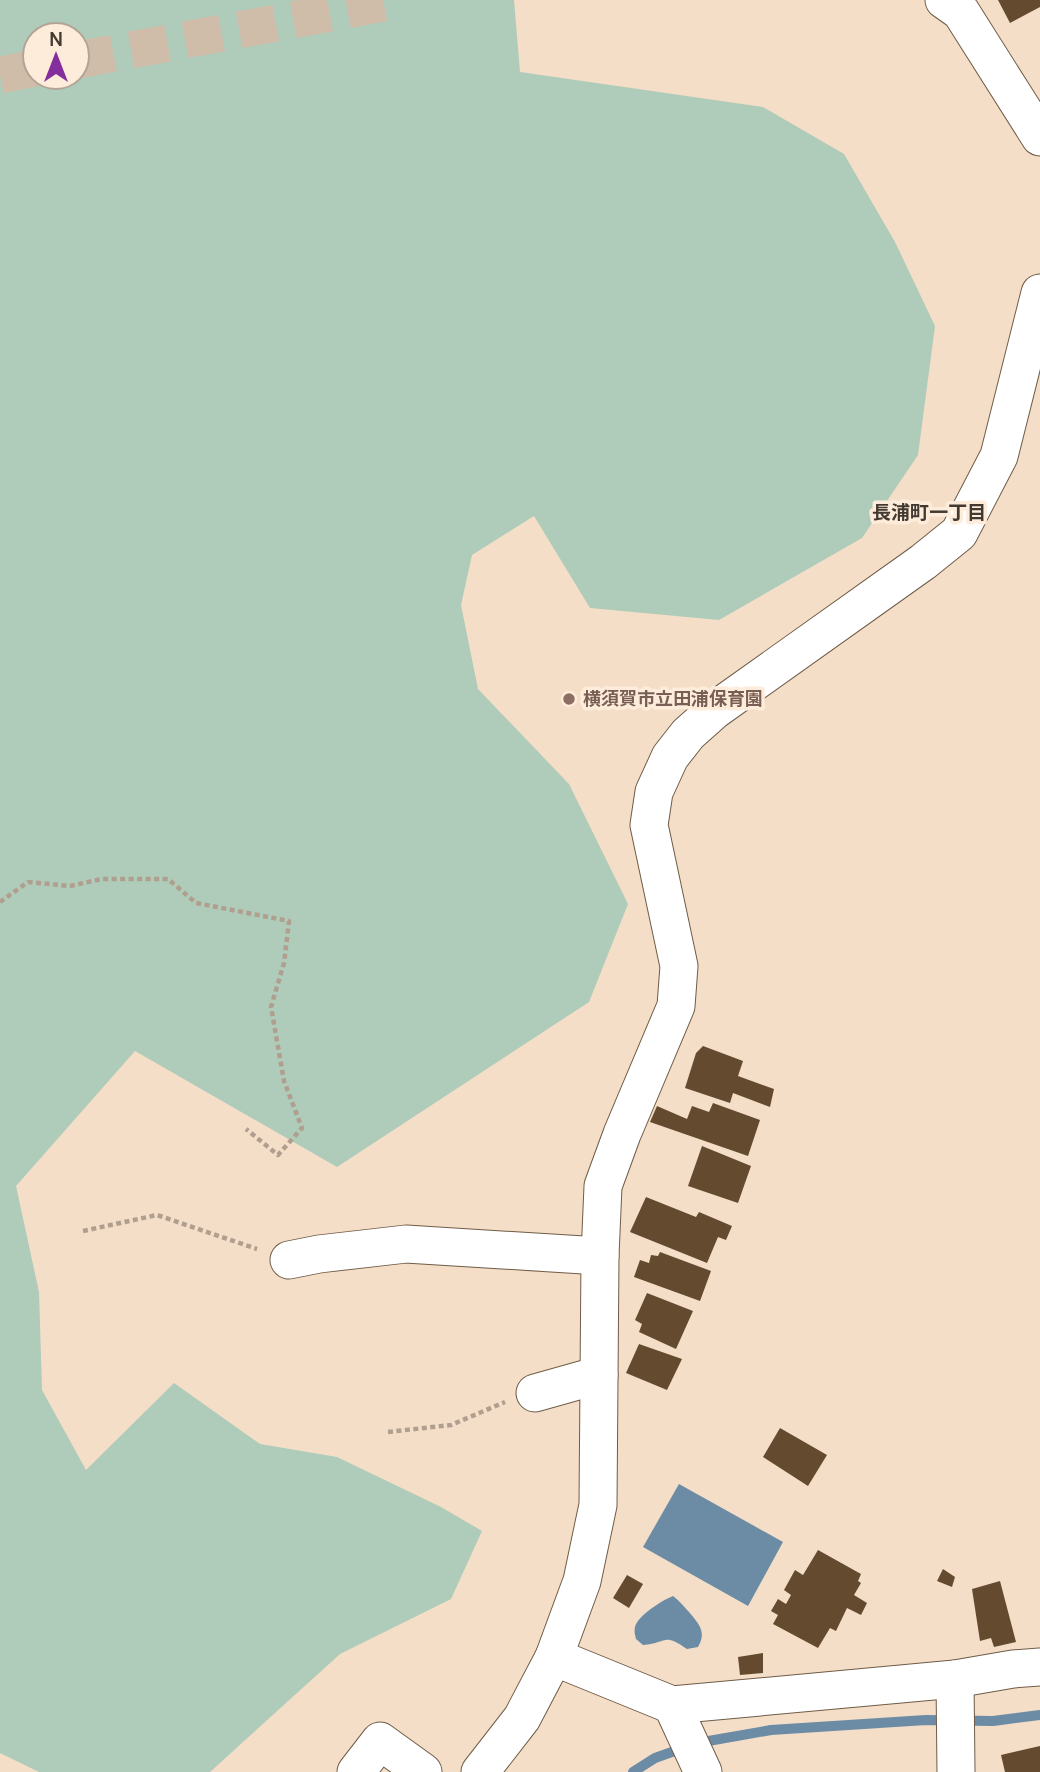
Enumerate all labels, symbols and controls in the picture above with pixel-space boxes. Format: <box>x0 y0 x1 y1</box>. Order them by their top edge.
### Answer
north arrow <box>21 21 91 91</box>
text: N <box>49 26 63 52</box>
district label: 長浦町一丁目 <box>872 499 986 525</box>
place label: 横須賀市立田浦保育園 <box>583 686 763 710</box>
marker: 横須賀市立田浦保育園 <box>561 691 577 707</box>

